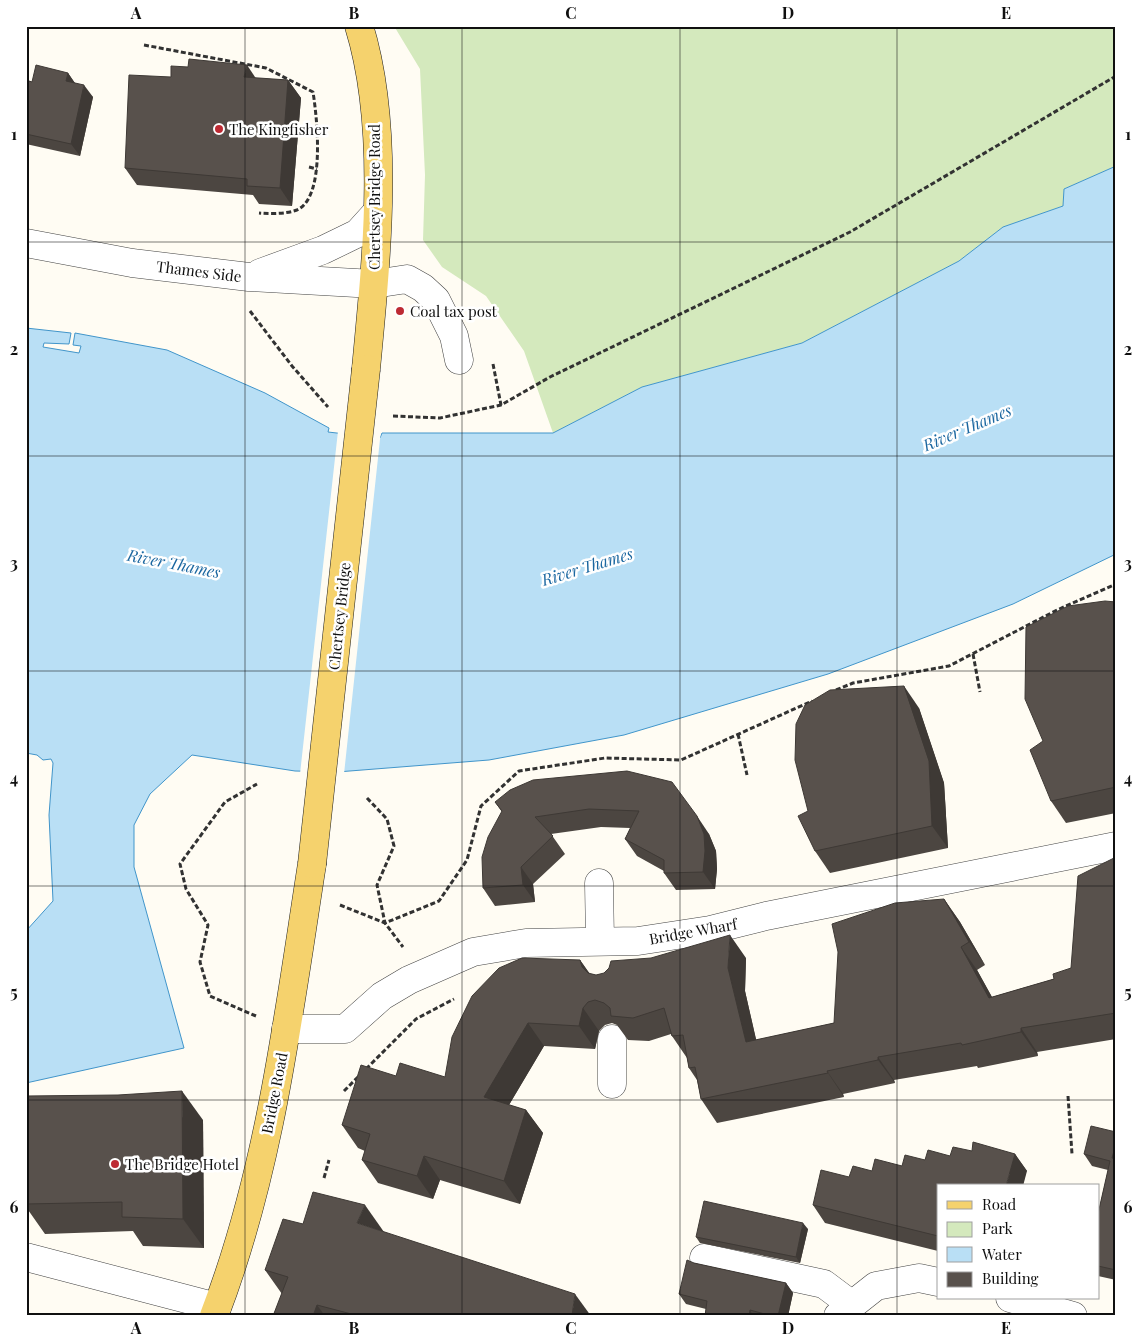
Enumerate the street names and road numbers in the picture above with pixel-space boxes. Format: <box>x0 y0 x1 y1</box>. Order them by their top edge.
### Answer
street label: Chertsey Bridge Road <box>364 124 384 270</box>
street label: Thames Side <box>155 256 243 286</box>
street label: Chertsey Bridge <box>323 561 355 671</box>
street label: Bridge Wharf <box>647 913 740 949</box>
street label: Bridge Road <box>256 1050 292 1135</box>

